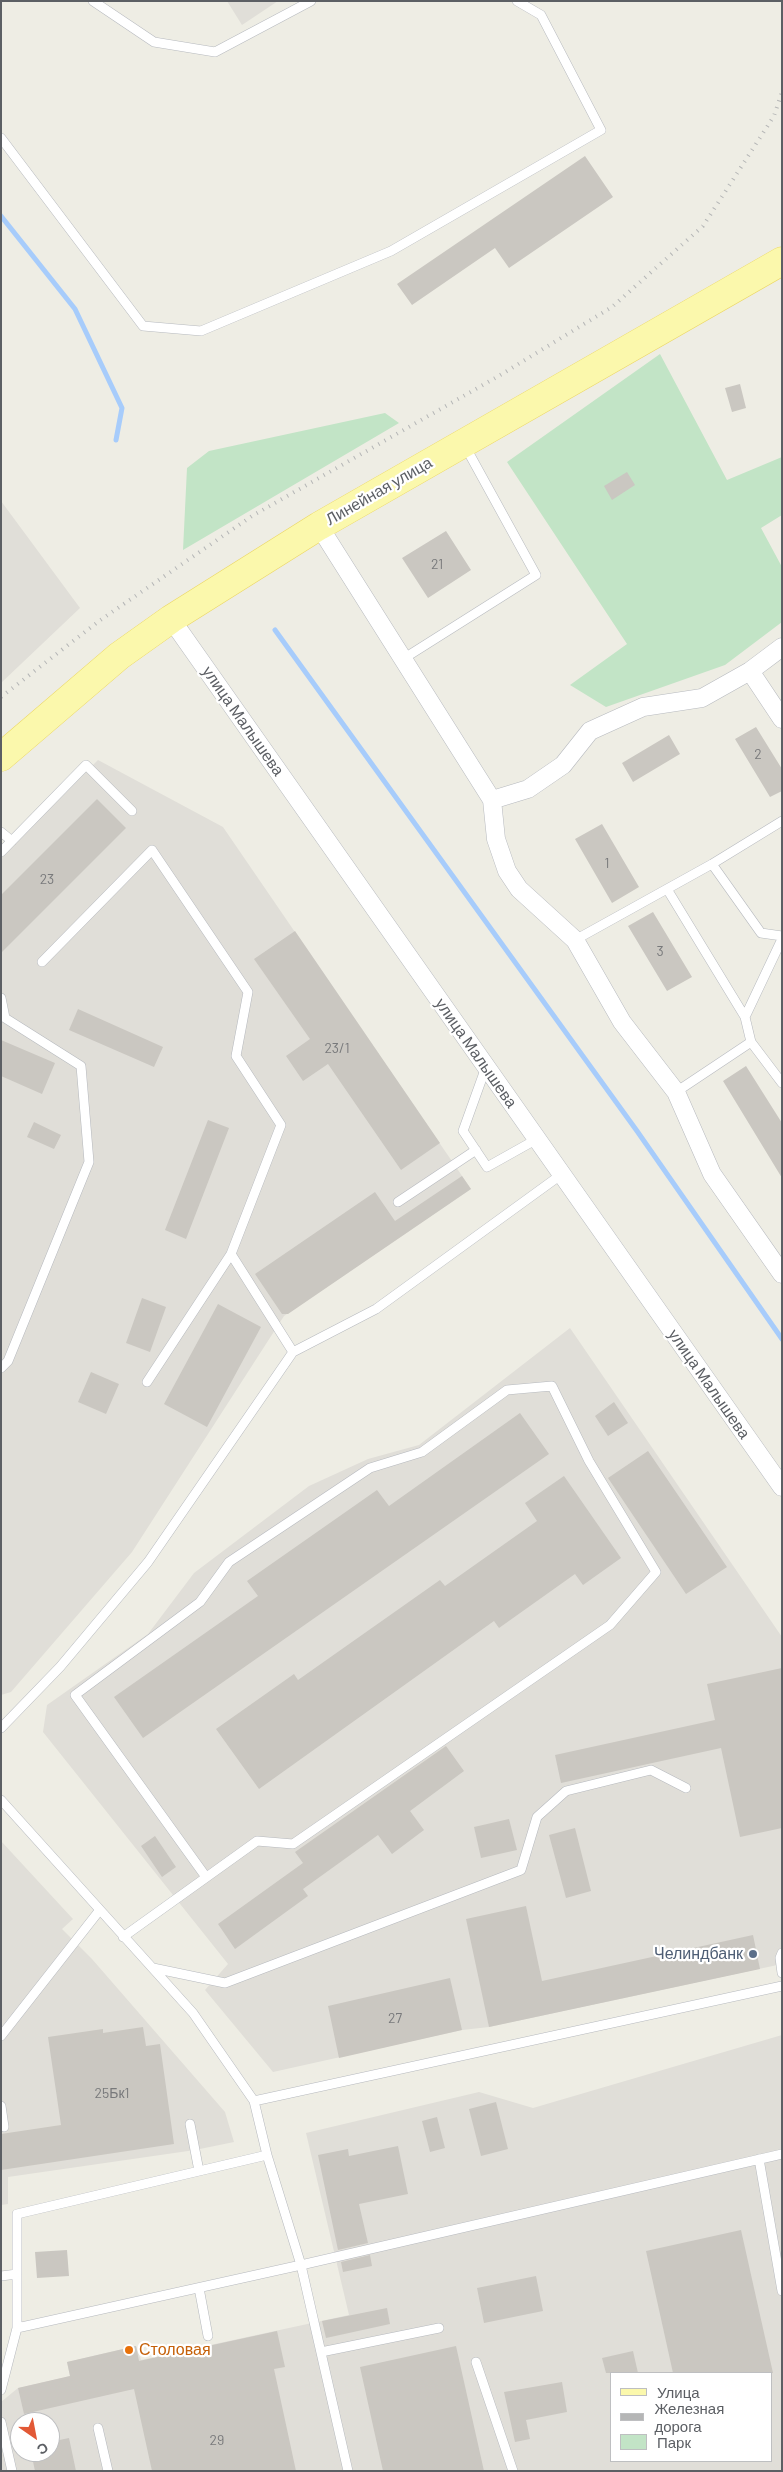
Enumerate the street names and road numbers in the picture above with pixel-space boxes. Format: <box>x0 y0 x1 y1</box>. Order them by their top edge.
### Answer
street label: Линейная улица <box>322 453 436 529</box>
street label: улица Малышева <box>198 663 288 779</box>
street label: улица Малышева <box>431 995 521 1111</box>
street label: улица Малышева <box>664 1326 754 1442</box>

